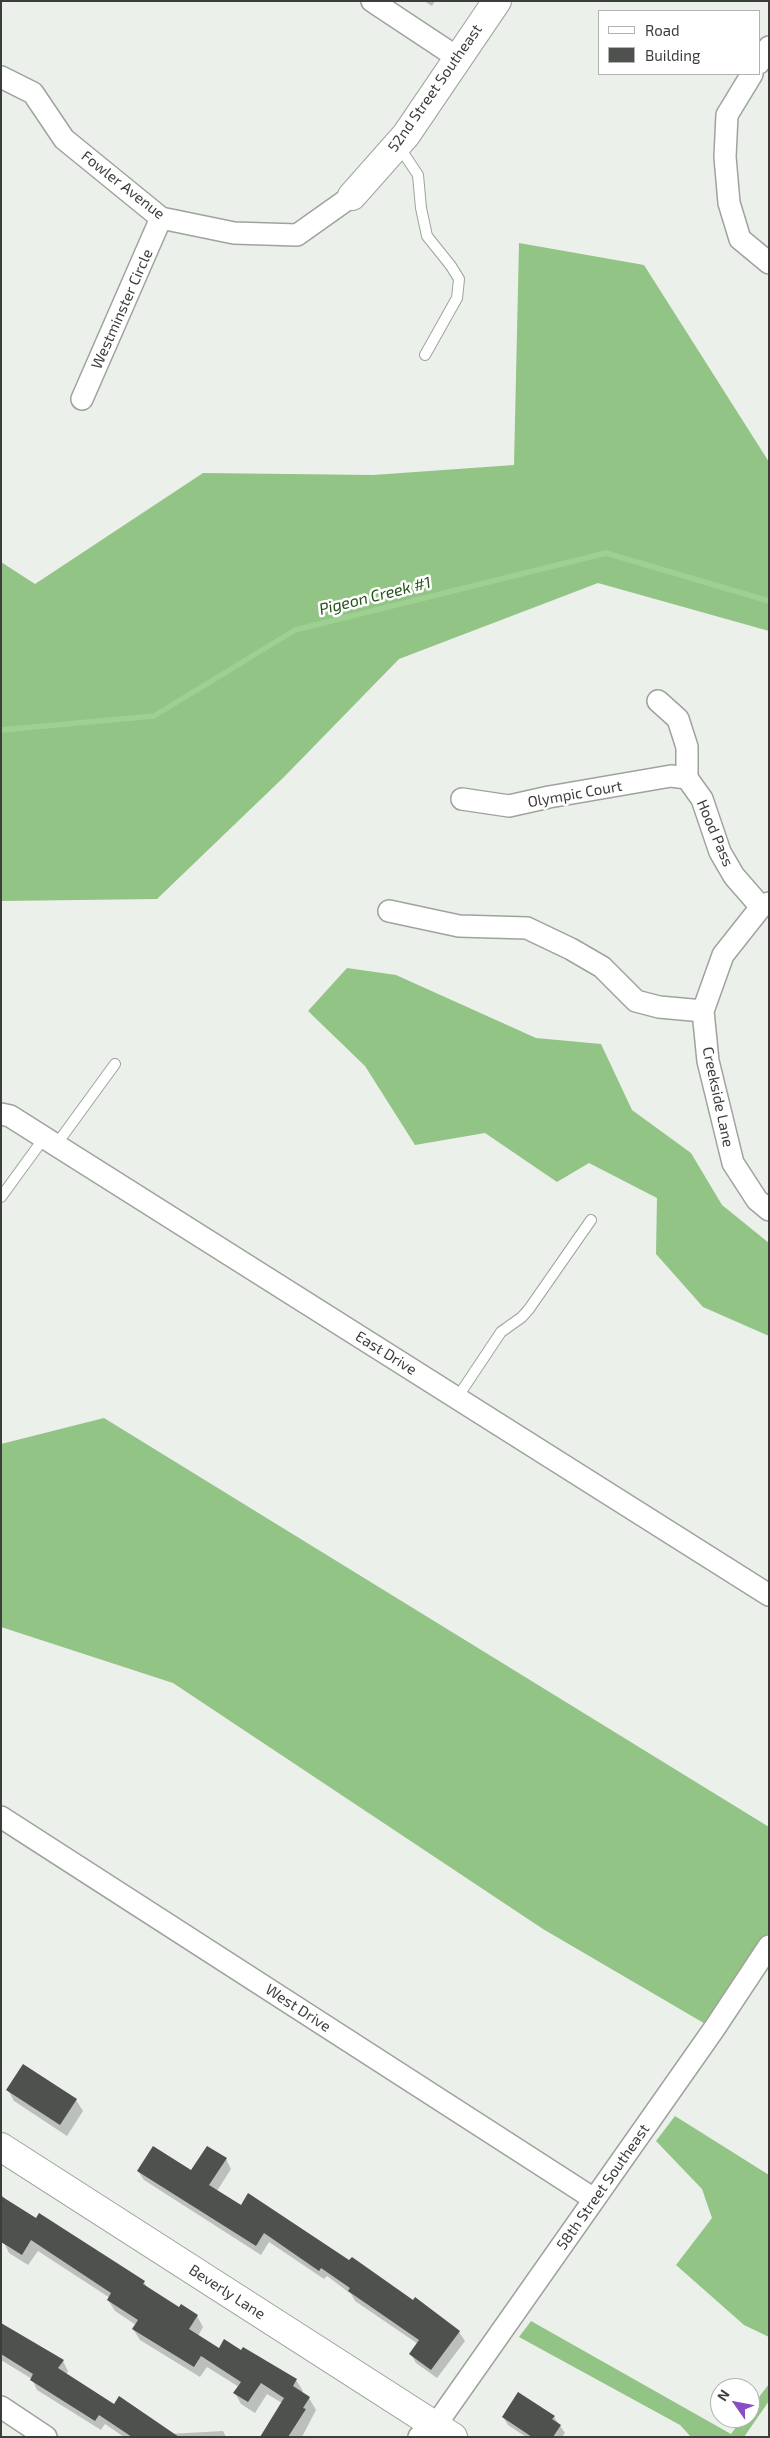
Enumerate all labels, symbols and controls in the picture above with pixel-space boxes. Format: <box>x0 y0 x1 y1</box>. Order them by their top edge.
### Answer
legend <box>598 10 760 75</box>
street label: 52nd Street Southeast <box>384 21 486 155</box>
text: Road <box>645 21 680 39</box>
text: Building <box>645 46 700 64</box>
street label: Fowler Avenue <box>78 147 168 223</box>
street label: Westminster Circle <box>87 246 157 372</box>
water label: Pigeon Creek #1 <box>317 573 433 619</box>
street label: Olympic Court <box>526 777 624 811</box>
street label: Hood Pass <box>693 797 737 869</box>
street label: Creekside Lane <box>699 1045 737 1149</box>
street label: East Drive <box>352 1327 420 1379</box>
street label: West Drive <box>262 1980 334 2036</box>
street label: 58th Street Southeast <box>553 2121 653 2253</box>
street label: Beverly Lane <box>185 2261 269 2323</box>
north arrow <box>710 2378 760 2428</box>
text: N <box>713 2386 733 2404</box>

